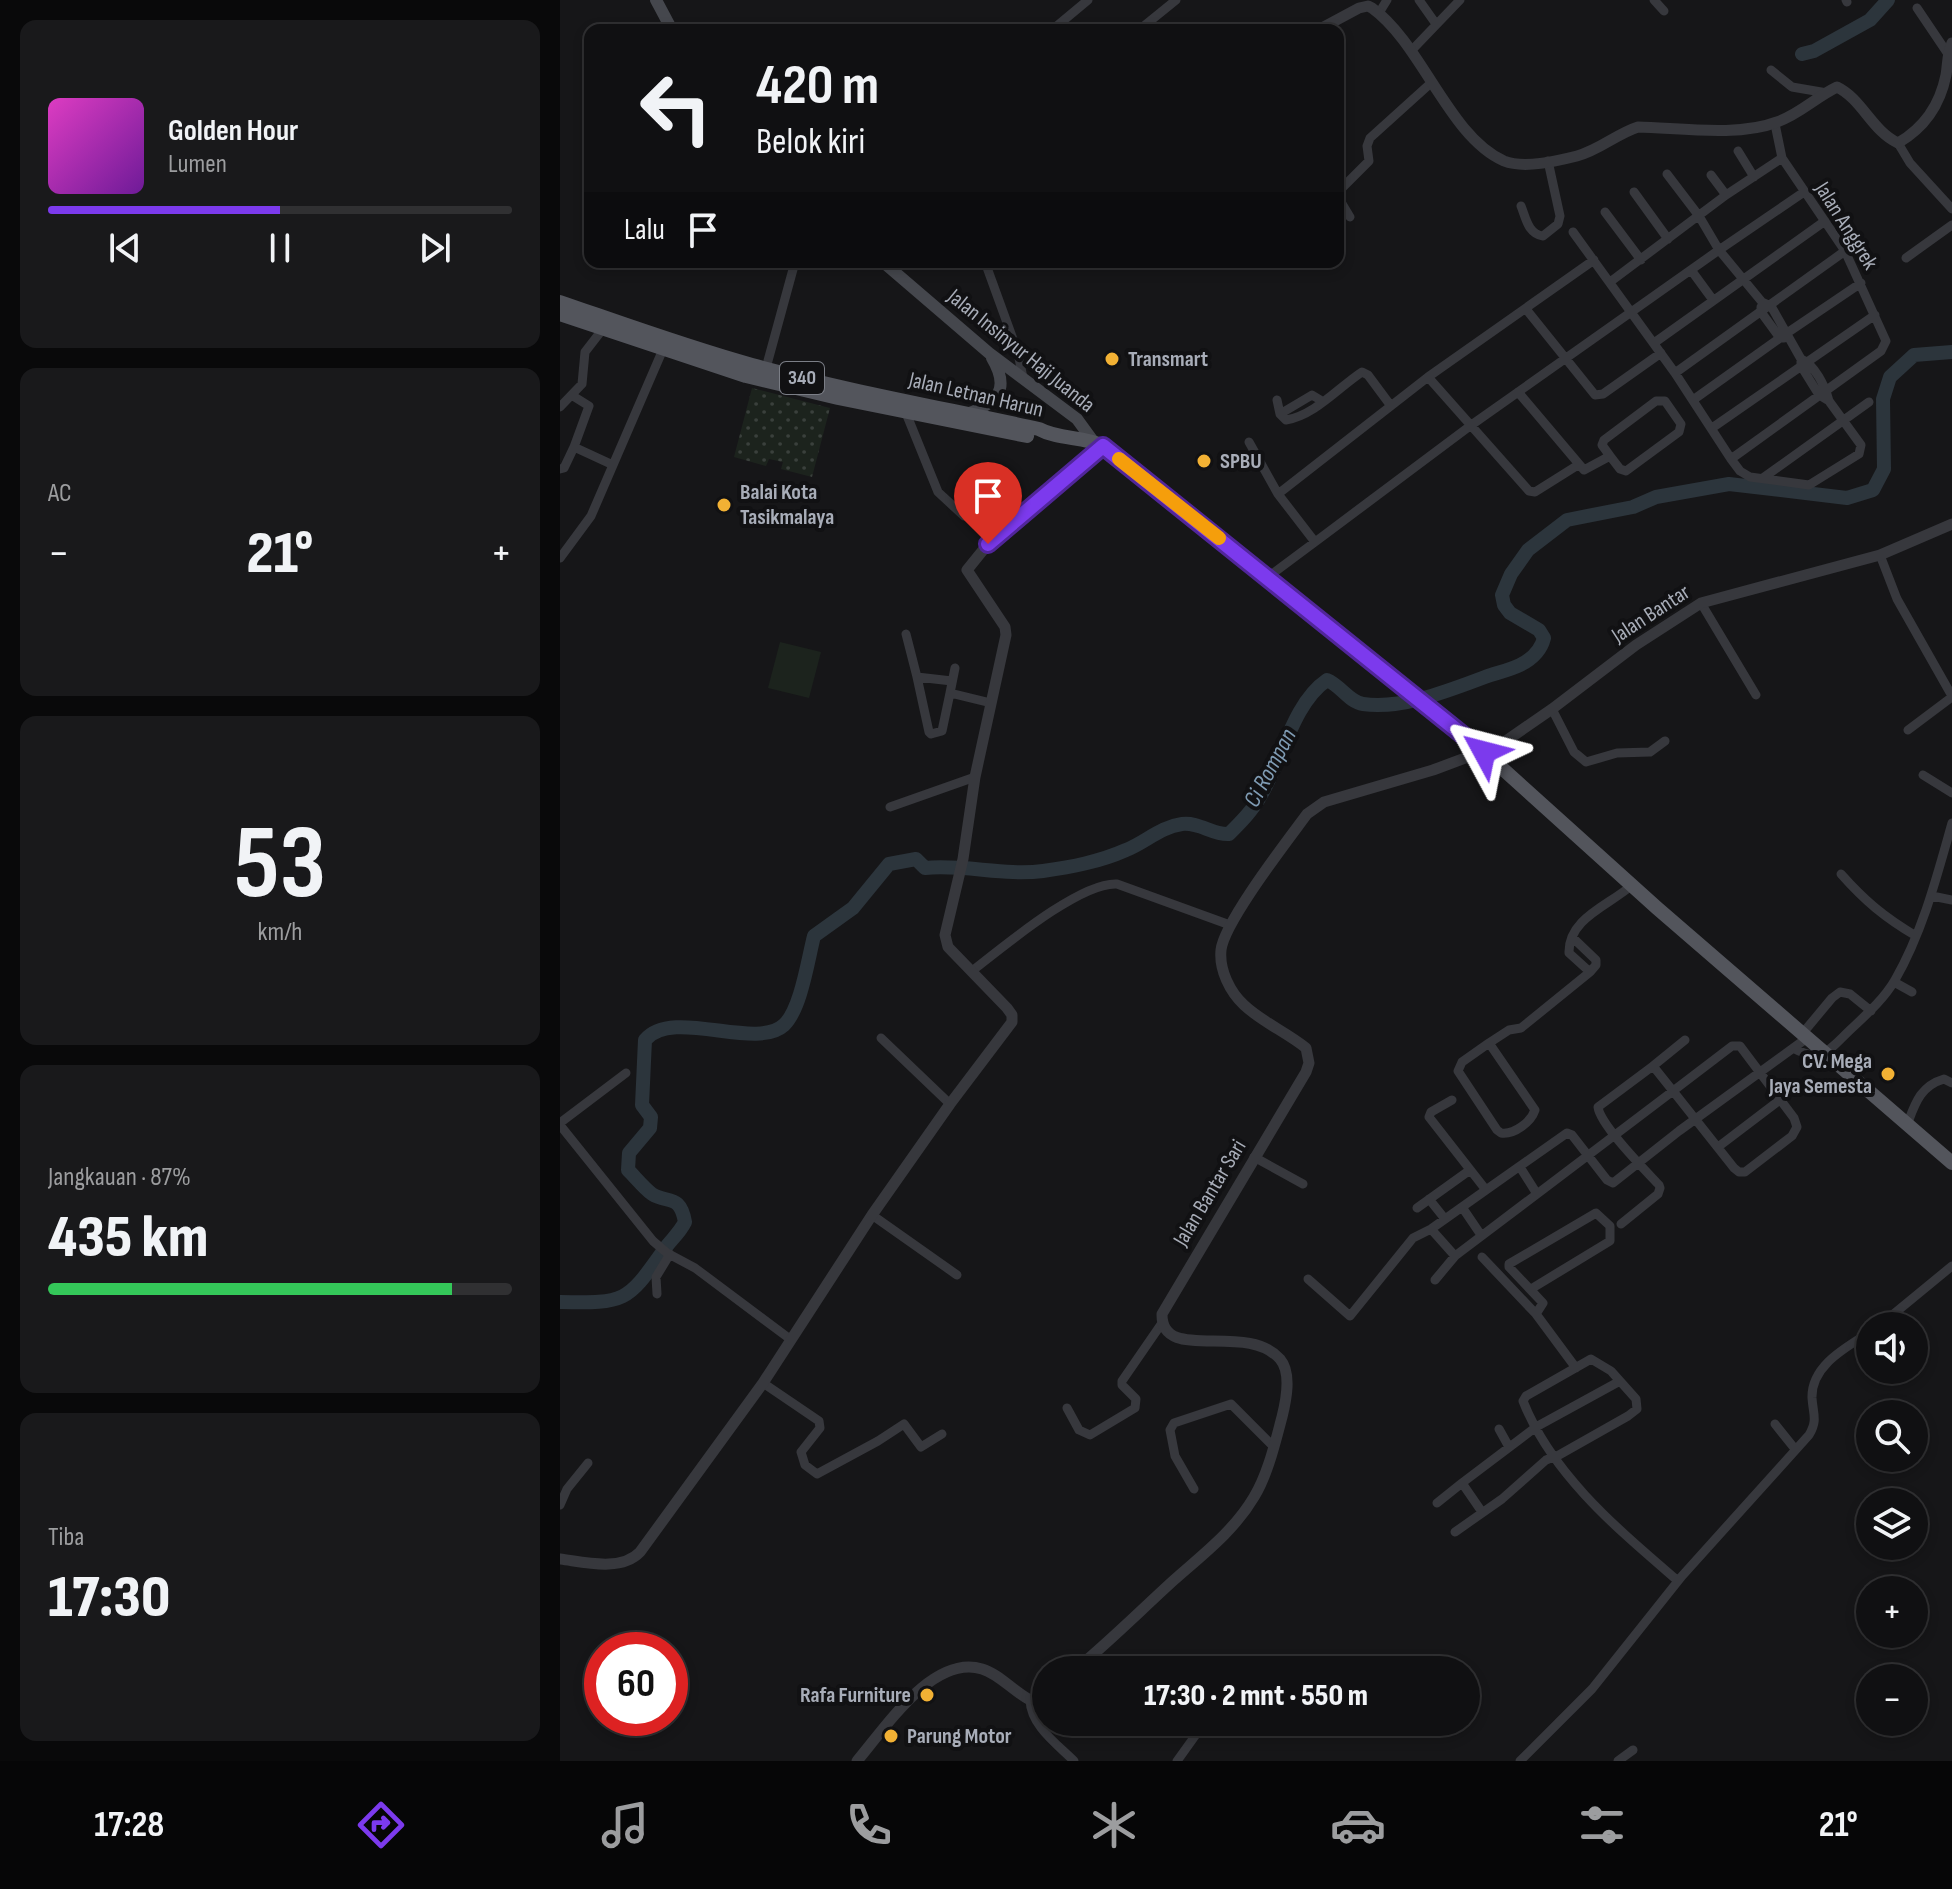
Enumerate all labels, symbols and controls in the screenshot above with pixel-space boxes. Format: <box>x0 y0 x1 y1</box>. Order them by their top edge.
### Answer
text: 420 m <box>756 53 879 120</box>
icon: left <box>624 56 728 160</box>
text: Golden Hour <box>168 113 298 149</box>
text: Belok kiri <box>756 121 865 164</box>
text: Lumen <box>168 149 227 180</box>
street label: Jalan Anggrek <box>1808 176 1884 275</box>
icon: arrive <box>681 208 725 252</box>
text: Lalu <box>624 212 665 248</box>
icon: previous <box>103 226 147 270</box>
icon: pause <box>258 226 302 270</box>
icon: next <box>413 226 457 270</box>
street label: Jalan Insinyur Haji Juanda <box>941 283 1100 419</box>
place label: Transmart <box>1128 346 1208 373</box>
marker: Transmart <box>1103 350 1121 368</box>
road number: 340 <box>780 362 824 394</box>
street label: Jalan Letnan Harun <box>905 366 1046 424</box>
place label: SPBU <box>1220 448 1262 475</box>
marker: SPBU <box>1195 452 1213 470</box>
pin <box>954 462 1022 544</box>
icon: arrive <box>966 474 1010 518</box>
text: AC <box>48 478 72 509</box>
place label: Balai Kota Tasikmalaya <box>740 479 834 531</box>
marker: Balai Kota Tasikmalaya <box>715 496 733 514</box>
text: 21° <box>247 518 313 590</box>
text: − <box>48 527 70 580</box>
text: + <box>490 527 512 580</box>
street label: Jalan Bantar <box>1606 579 1695 650</box>
position arrow <box>1442 710 1526 794</box>
water label: Ci Rompan <box>1237 724 1303 812</box>
text: 53 <box>234 802 326 927</box>
text: km/h <box>258 917 302 948</box>
place label: CV. Mega Jaya Semesta <box>1768 1048 1872 1100</box>
marker: CV. Mega Jaya Semesta <box>1879 1065 1897 1083</box>
street label: Jalan Bantar Sari <box>1167 1135 1252 1252</box>
text: Jangkauan · 87% <box>48 1162 191 1193</box>
text: 435 km <box>48 1202 208 1274</box>
map controls <box>1856 1312 1928 1736</box>
button: sound <box>1856 1312 1928 1384</box>
button: search <box>1856 1400 1928 1472</box>
button: layers <box>1856 1488 1928 1560</box>
text: Tiba <box>48 1522 84 1553</box>
text: 17:30 <box>48 1562 170 1634</box>
button: + <box>1856 1576 1928 1648</box>
speed limit sign: 60 <box>584 1632 688 1736</box>
button: − <box>1856 1664 1928 1736</box>
text: 17:30 · 2 mnt · 550 m <box>1144 1678 1368 1714</box>
place label: Rafa Furniture <box>800 1682 911 1709</box>
marker: Rafa Furniture <box>918 1686 936 1704</box>
place label: Parung Motor <box>907 1723 1012 1750</box>
marker: Parung Motor <box>882 1727 900 1745</box>
icon: directions <box>353 1797 409 1853</box>
icon: music <box>597 1797 653 1853</box>
icon: phone <box>841 1797 897 1853</box>
icon: climate <box>1086 1797 1142 1853</box>
icon: car <box>1330 1797 1386 1853</box>
icon: filters <box>1574 1797 1630 1853</box>
text: 17:28 <box>94 1804 164 1847</box>
text: 21° <box>1819 1804 1858 1847</box>

